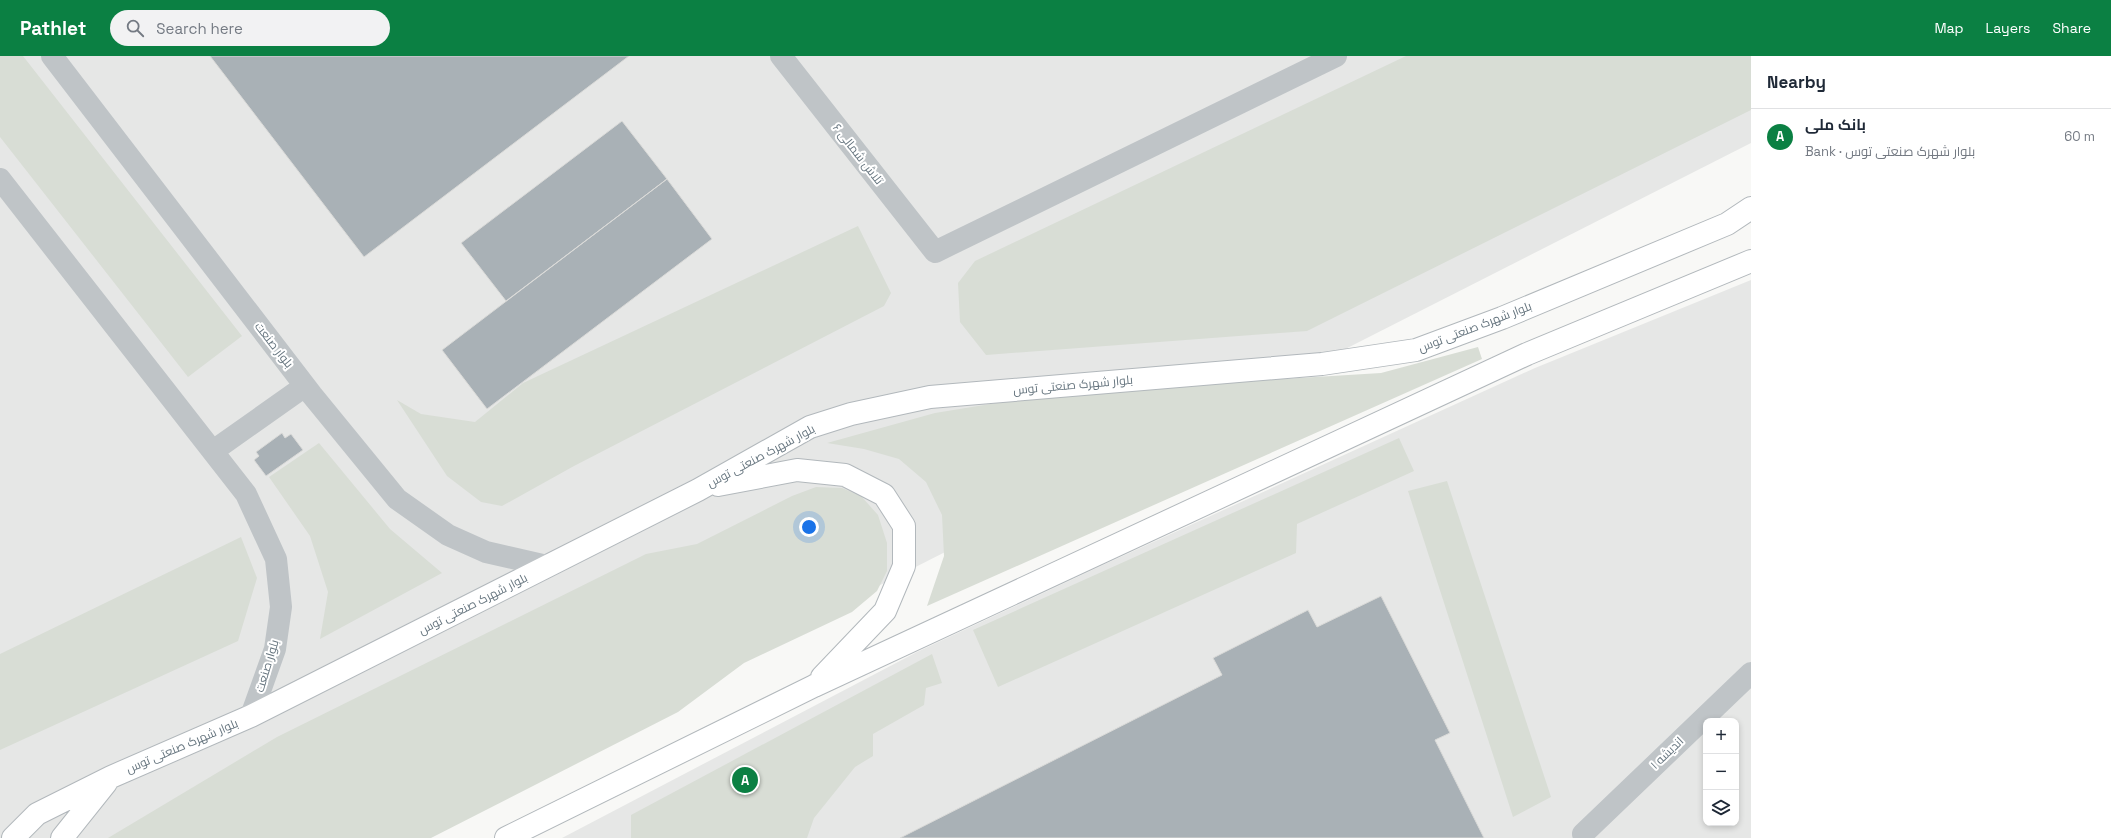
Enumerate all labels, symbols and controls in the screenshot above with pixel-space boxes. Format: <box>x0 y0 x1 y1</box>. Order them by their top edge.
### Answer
search box <box>110 10 390 46</box>
text: Pathlet <box>20 16 86 41</box>
icon: search <box>124 17 146 39</box>
text: Search here <box>156 19 243 38</box>
text: Map <box>1934 19 1964 37</box>
text: Layers <box>1986 19 2030 37</box>
text: Share <box>2052 19 2091 37</box>
text: Nearby <box>1767 71 1826 93</box>
text: بانک ملی <box>1805 115 1866 134</box>
street label: تلاش شمالی ۶ <box>829 120 887 188</box>
text: A <box>1776 128 1784 145</box>
text: 60 m <box>2064 128 2095 145</box>
text: Bank · بلوار شهرک صنعتی توس <box>1805 143 1975 160</box>
street label: بلوار شهرک صنعتی توس <box>1416 298 1534 356</box>
street label: بلوار صنعت <box>251 319 297 371</box>
street label: بلوار شهرک صنعتی توس <box>1012 372 1134 398</box>
street label: بلوار شهرک صنعتی توس <box>704 421 818 491</box>
your location <box>799 517 819 537</box>
street label: بلوار شهرک صنعتی توس <box>416 570 530 638</box>
street label: بلوار صنعت <box>251 638 283 694</box>
street label: بلوار شهرک صنعتی توس <box>124 715 240 777</box>
map controls <box>1703 718 1739 826</box>
button: + <box>1703 718 1739 754</box>
street label: اندیشه ۱ <box>1647 733 1687 773</box>
button: − <box>1703 754 1739 790</box>
pin: A <box>732 765 758 795</box>
button: layers <box>1703 790 1739 826</box>

